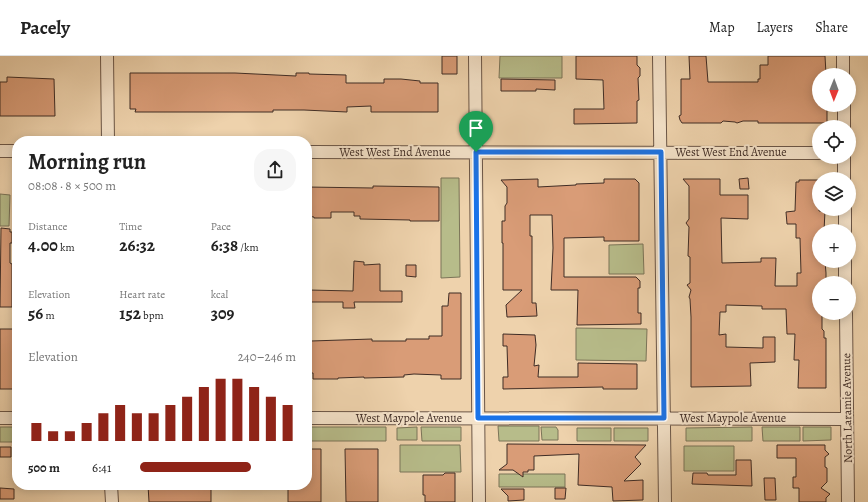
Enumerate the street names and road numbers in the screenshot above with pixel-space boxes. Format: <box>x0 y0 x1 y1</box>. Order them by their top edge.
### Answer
street label: West West End Avenue <box>338 144 451 160</box>
street label: West West End Avenue <box>674 144 787 160</box>
street label: North Laramie Avenue <box>838 353 856 463</box>
street label: West Maypole Avenue <box>355 410 462 426</box>
street label: West Maypole Avenue <box>679 410 786 426</box>

